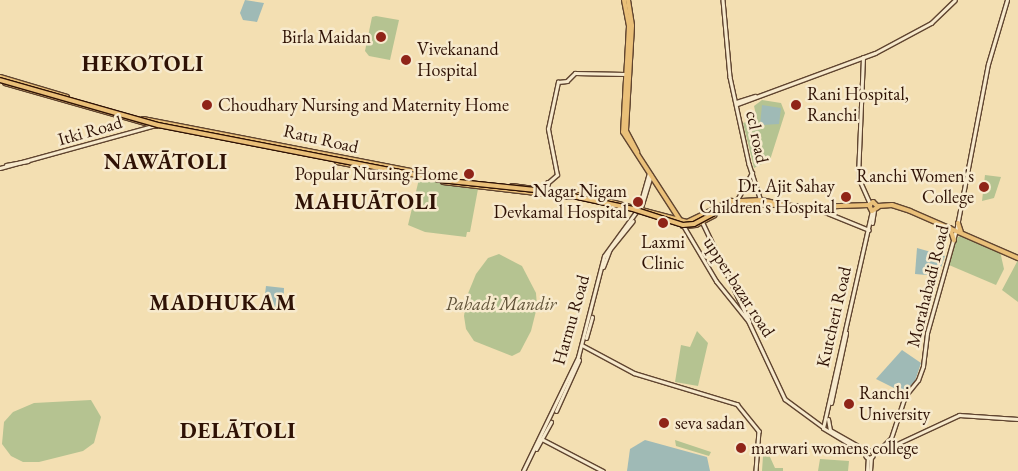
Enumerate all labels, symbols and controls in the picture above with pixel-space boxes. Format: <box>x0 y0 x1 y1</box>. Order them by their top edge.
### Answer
place label: Birla Maidan <box>282 26 371 48</box>
marker: Birla Maidan <box>375 31 387 43</box>
place label: Vivekanand Hospital <box>417 39 499 82</box>
district label: HEKOTOLI <box>81 51 205 77</box>
marker: Vivekanand Hospital <box>399 53 413 67</box>
place label: Rani Hospital, Ranchi <box>807 84 909 126</box>
place label: Choudhary Nursing and Maternity Home <box>218 94 509 116</box>
marker: Choudhary Nursing and Maternity Home <box>200 98 214 112</box>
marker: Rani Hospital, Ranchi <box>789 98 803 112</box>
street label: ccl road <box>741 109 773 165</box>
street label: Itki Road <box>55 112 125 150</box>
street label: Ratu Road <box>281 120 361 158</box>
district label: NAWĀTOLI <box>103 149 229 175</box>
place label: Popular Nursing Home <box>295 163 458 185</box>
place label: Ranchi Women's College <box>856 166 974 208</box>
marker: Popular Nursing Home <box>462 167 476 181</box>
place label: Dr. Ajit Sahay Children's Hospital <box>699 176 835 218</box>
place label: Nagar Nigam Devkamal Hospital <box>494 181 627 223</box>
marker: Ranchi Women's College <box>978 181 990 193</box>
district label: MAHUĀTOLI <box>293 189 439 215</box>
marker: Dr. Ajit Sahay Children's Hospital <box>839 190 853 204</box>
marker: Nagar Nigam Devkamal Hospital <box>631 195 645 209</box>
marker: Laxmi Clinic <box>656 216 670 230</box>
street label: Morahabadi Road <box>902 223 954 349</box>
place label: Laxmi Clinic <box>641 232 685 274</box>
street label: upper bazar road <box>699 233 779 341</box>
street label: Kutcheri Road <box>812 265 856 369</box>
street label: Harmu Road <box>548 273 594 367</box>
district label: MADHUKAM <box>148 290 298 316</box>
park label: Pahadi Mandir <box>446 293 556 315</box>
place label: Ranchi University <box>859 383 930 426</box>
marker: Ranchi University <box>843 398 855 410</box>
place label: seva sadan <box>675 412 745 434</box>
marker: seva sadan <box>657 416 671 430</box>
district label: DELĀTOLI <box>179 418 297 444</box>
place label: marwari womens college <box>751 437 918 459</box>
marker: marwari womens college <box>735 442 747 454</box>

